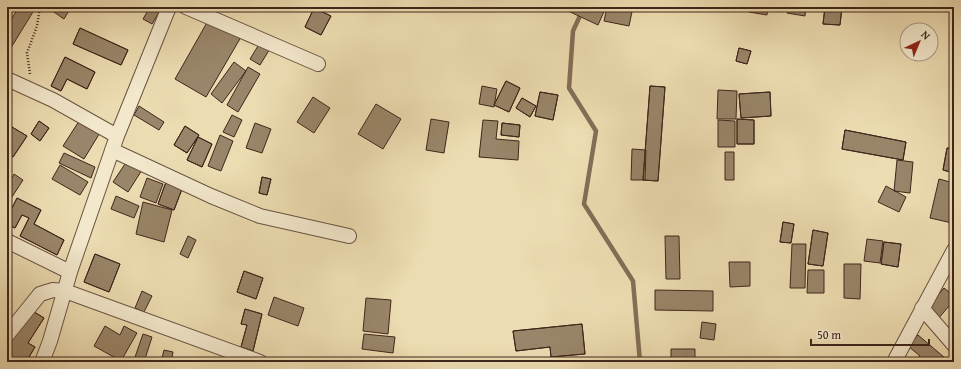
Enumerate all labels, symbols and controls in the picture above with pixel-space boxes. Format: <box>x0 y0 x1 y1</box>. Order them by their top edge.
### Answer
north arrow <box>899 22 939 62</box>
text: N <box>918 26 935 44</box>
scale bar <box>811 321 929 347</box>
text: 50 m <box>817 326 841 343</box>

